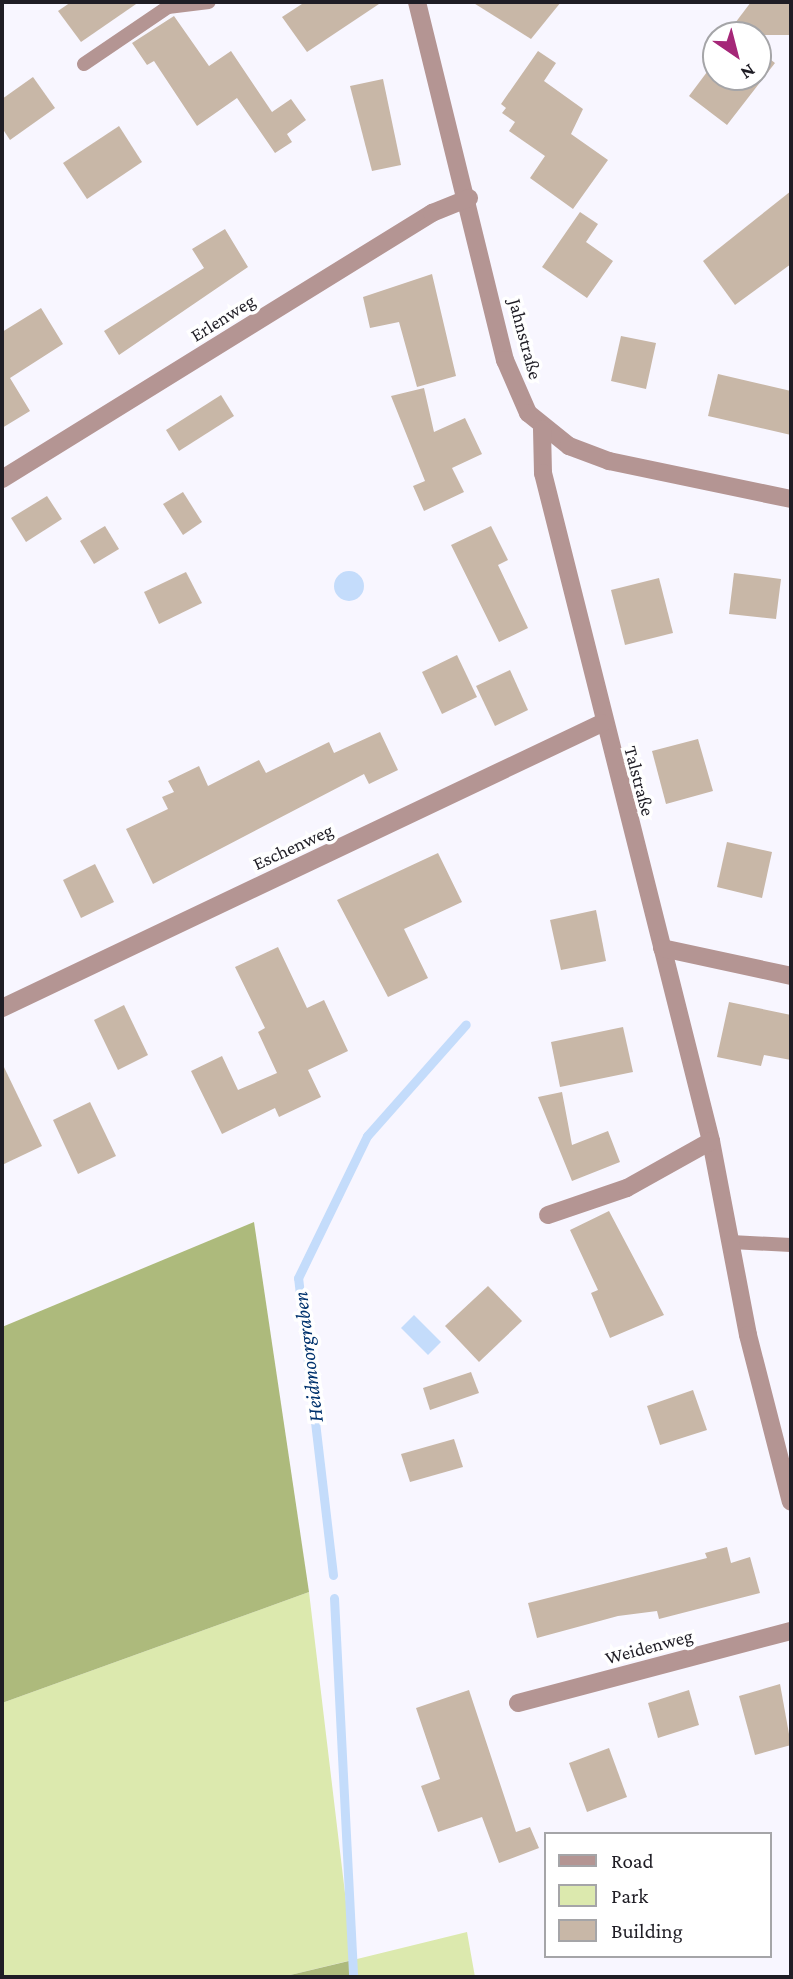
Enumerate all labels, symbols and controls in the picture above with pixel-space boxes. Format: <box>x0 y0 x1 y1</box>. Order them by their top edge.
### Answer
north arrow <box>702 21 772 91</box>
text: N <box>737 60 760 84</box>
street label: Erlenweg <box>187 289 259 347</box>
street label: Jahnstraße <box>503 296 547 382</box>
street label: Talstraße <box>619 744 659 818</box>
street label: Eschenweg <box>249 819 337 875</box>
water label: Heidmoorgraben <box>287 1290 329 1424</box>
street label: Weidenweg <box>603 1624 695 1670</box>
legend <box>544 1832 772 1958</box>
text: Road <box>611 1849 654 1873</box>
text: Park <box>611 1884 648 1908</box>
text: Building <box>611 1919 683 1943</box>

